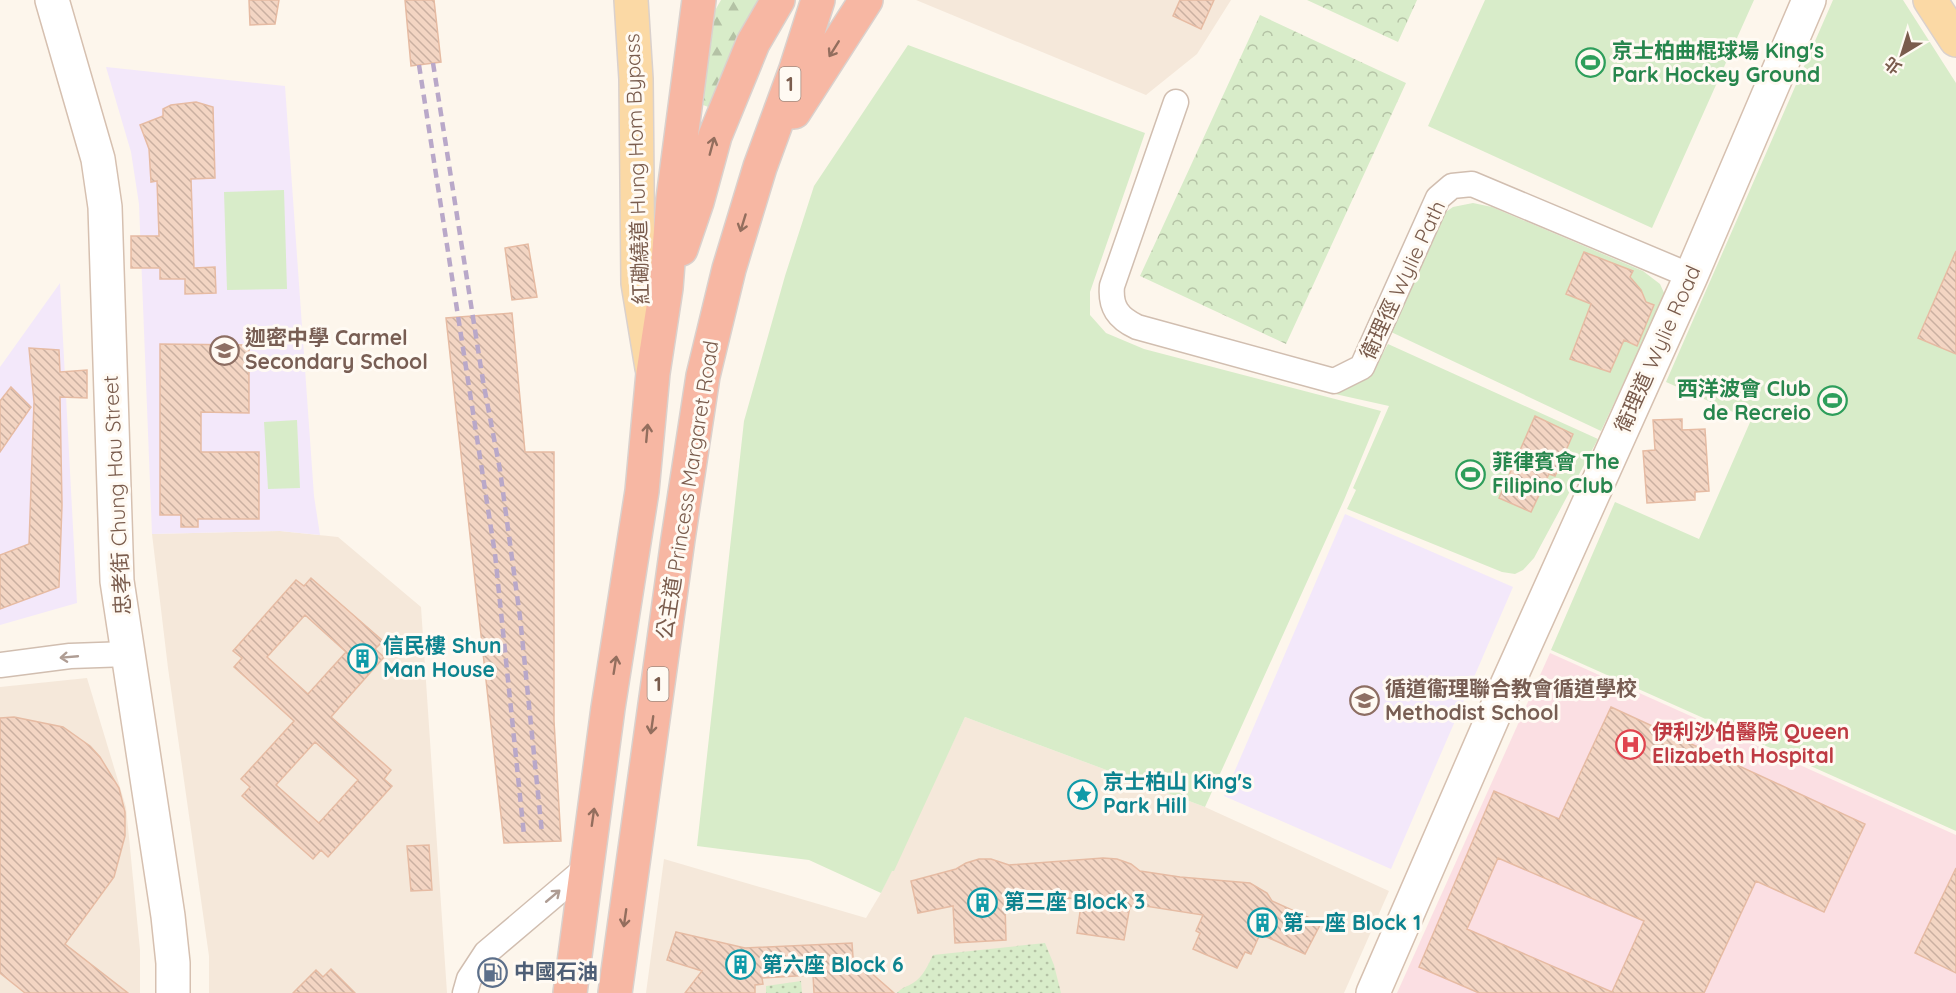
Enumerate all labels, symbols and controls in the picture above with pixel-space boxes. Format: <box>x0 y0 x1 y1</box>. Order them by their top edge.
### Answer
north arrow <box>1872 24 1932 84</box>
street label: 紅磡繞道 Hung Hom Bypass <box>618 33 654 305</box>
place label: 京士柏曲棍球場 King's Park Hockey Ground <box>1612 37 1824 87</box>
one-way arrow <box>828 40 840 57</box>
sports icon: 京士柏曲棍球場 King's Park Hockey Ground <box>1575 47 1607 79</box>
text: 北 <box>1880 53 1905 79</box>
road number: 1 <box>780 67 800 101</box>
one-way arrow <box>707 136 718 155</box>
street label: 衛理徑 Wylie Path <box>1354 196 1450 363</box>
one-way arrow <box>737 213 748 232</box>
street label: 衛理道 Wylie Road <box>1609 261 1706 436</box>
place label: 迦密中學 Carmel Secondary School <box>245 324 428 374</box>
school or university icon: 迦密中學 Carmel Secondary School <box>208 334 240 366</box>
street label: 公主道 Princess Margaret Road <box>651 339 723 641</box>
street label: 忠孝街 Chung Hau Street <box>97 375 135 616</box>
place label: 西洋波會 Club de Recreio <box>1677 375 1811 425</box>
sports icon: 西洋波會 Club de Recreio <box>1816 385 1848 417</box>
one-way arrow <box>642 424 653 444</box>
place label: 菲律賓會 The Filipino Club <box>1492 448 1620 498</box>
sports icon: 菲律賓會 The Filipino Club <box>1455 458 1487 490</box>
place label: 信民樓 Shun Man House <box>383 632 502 682</box>
building icon: 信民樓 Shun Man House <box>346 642 378 674</box>
one-way arrow <box>60 652 80 663</box>
one-way arrow <box>609 656 620 676</box>
road number: 1 <box>648 667 668 701</box>
place label: 循道衞理聯合教會循道學校 Methodist School <box>1385 675 1637 725</box>
school or university icon: 循道衞理聯合教會循道學校 Methodist School <box>1348 685 1380 717</box>
one-way arrow <box>647 715 658 735</box>
place label: 伊利沙伯醫院 Queen Elizabeth Hospital <box>1652 718 1849 768</box>
hospital icon: 伊利沙伯醫院 Queen Elizabeth Hospital <box>1615 728 1647 760</box>
place label: 京士柏山 King's Park Hill <box>1103 768 1252 818</box>
place icon: 京士柏山 King's Park Hill <box>1066 778 1098 810</box>
one-way arrow <box>587 807 598 827</box>
building icon: 第三座 Block 3 <box>967 886 999 918</box>
place label: 第三座 Block 3 <box>1004 888 1145 914</box>
one-way arrow <box>545 889 560 903</box>
building icon: 第一座 Block 1 <box>1246 907 1278 939</box>
one-way arrow <box>620 908 631 928</box>
place label: 第一座 Block 1 <box>1283 909 1421 935</box>
building icon: 第六座 Block 6 <box>725 949 757 981</box>
place label: 第六座 Block 6 <box>762 951 904 977</box>
fuel station icon: 中國石油 <box>477 956 509 988</box>
place label: 中國石油 <box>514 958 598 984</box>

